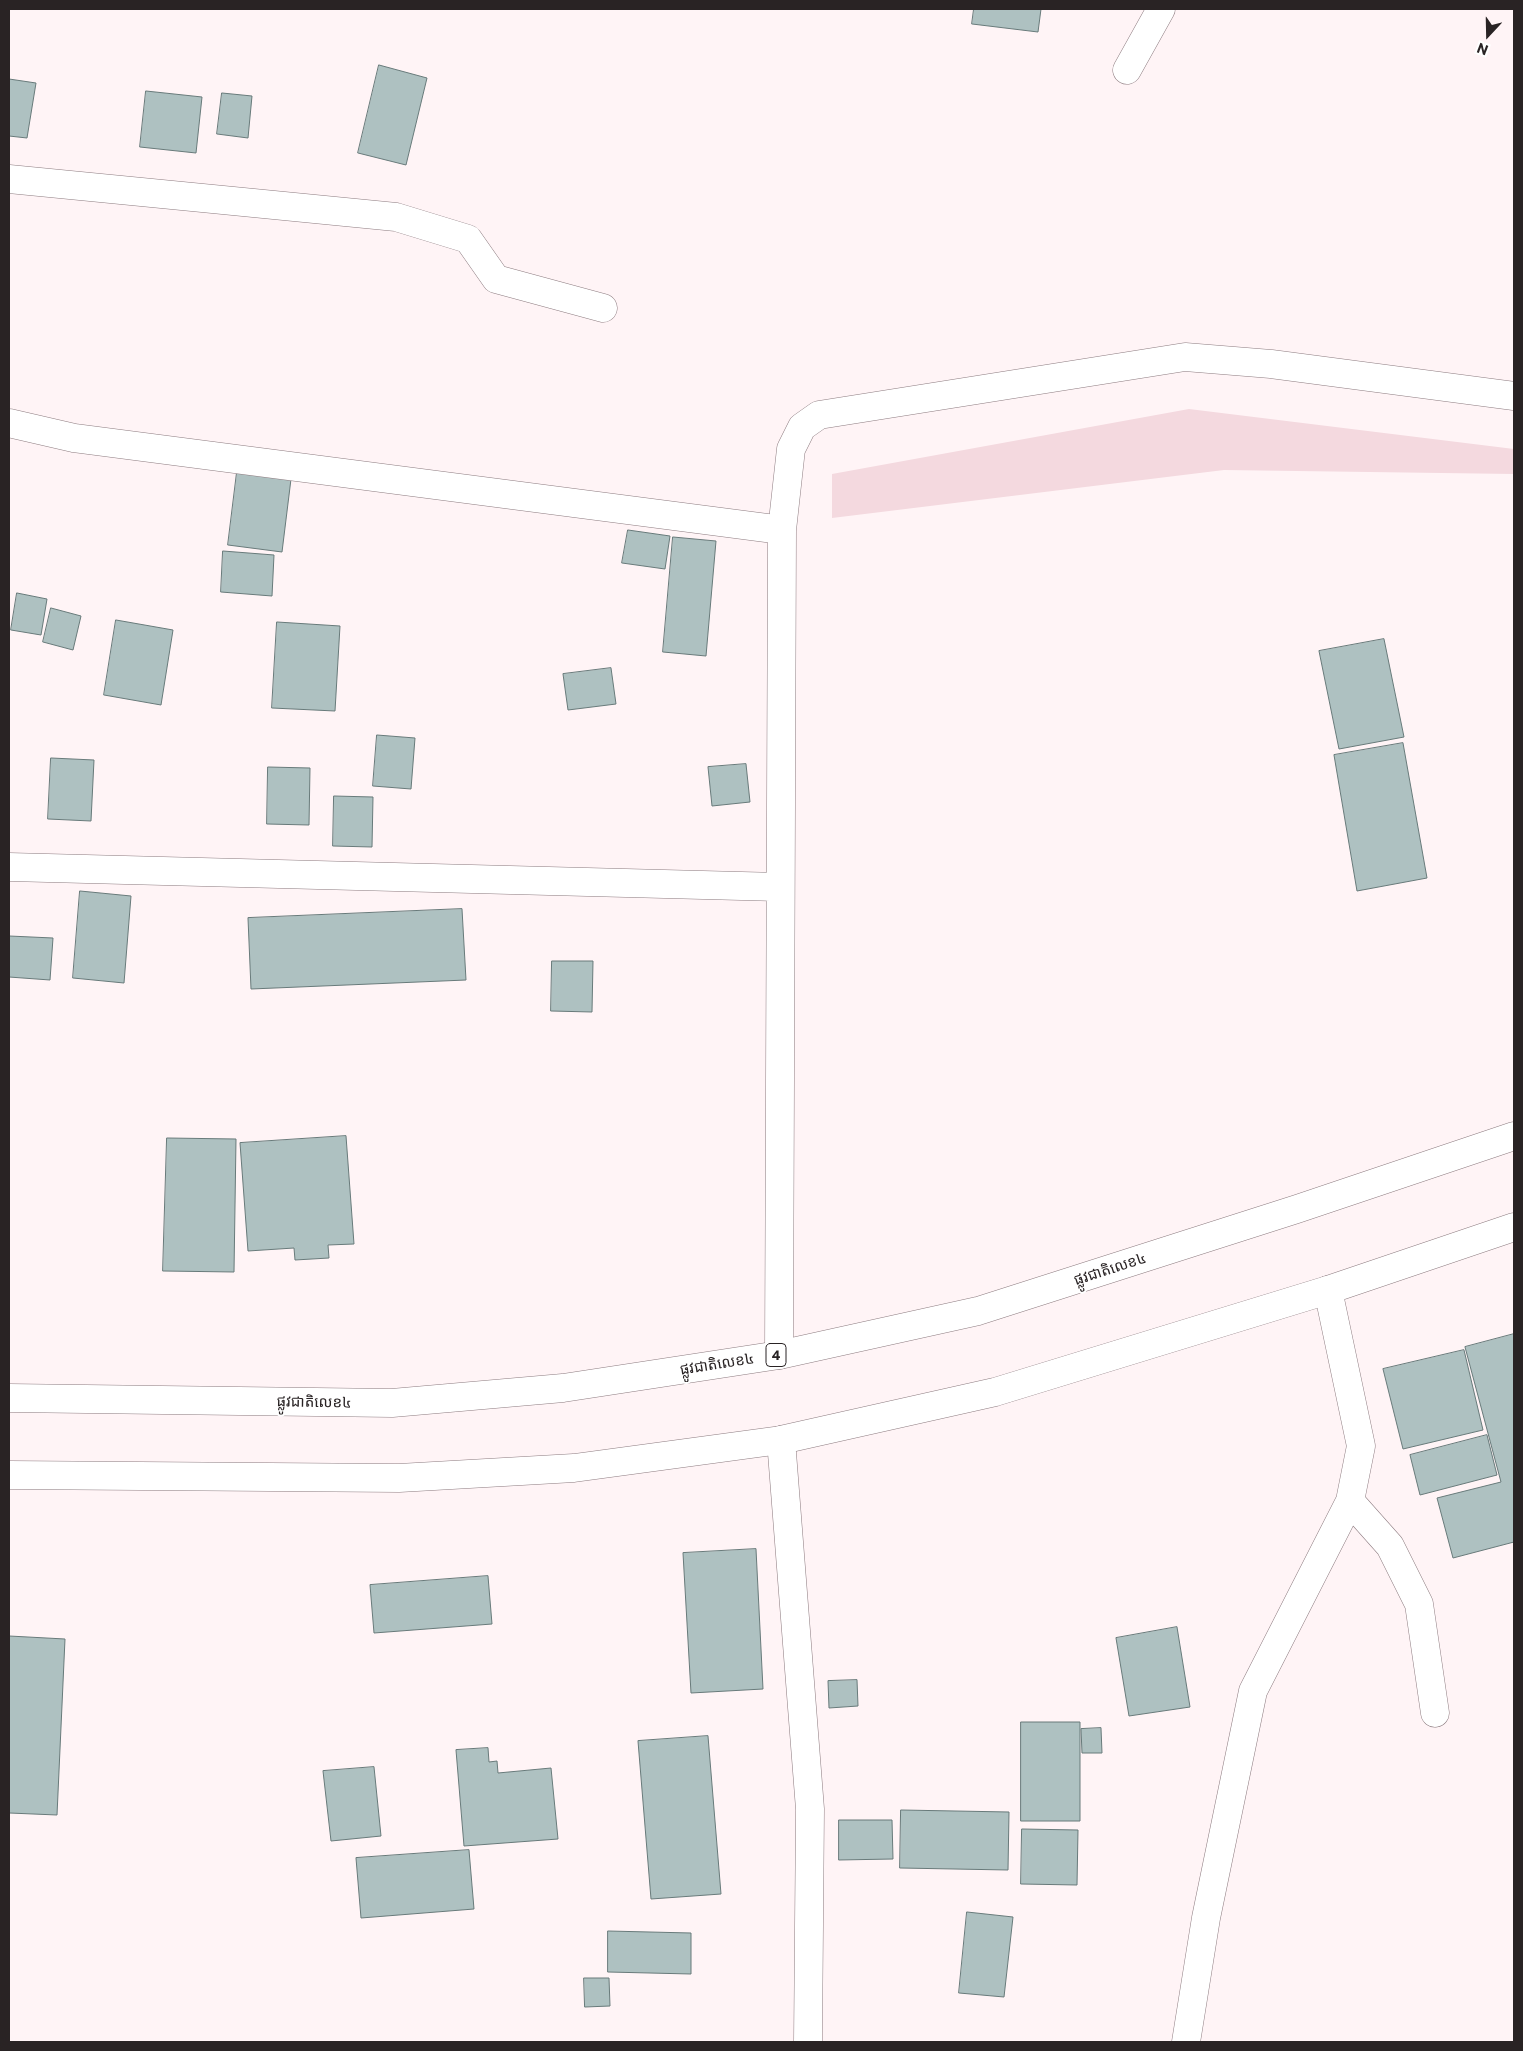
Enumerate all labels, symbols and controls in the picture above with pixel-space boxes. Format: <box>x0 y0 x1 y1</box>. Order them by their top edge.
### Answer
north arrow <box>1463 10 1513 60</box>
text: N <box>1474 40 1490 59</box>
street label: ផ្លូវជាតិលេខ៤ <box>1072 1249 1148 1289</box>
road number: 4 <box>766 1344 786 1366</box>
street label: ផ្លូវជាតិលេខ៤ <box>679 1349 755 1379</box>
street label: ផ្លូវជាតិលេខ៤ <box>276 1392 352 1412</box>

